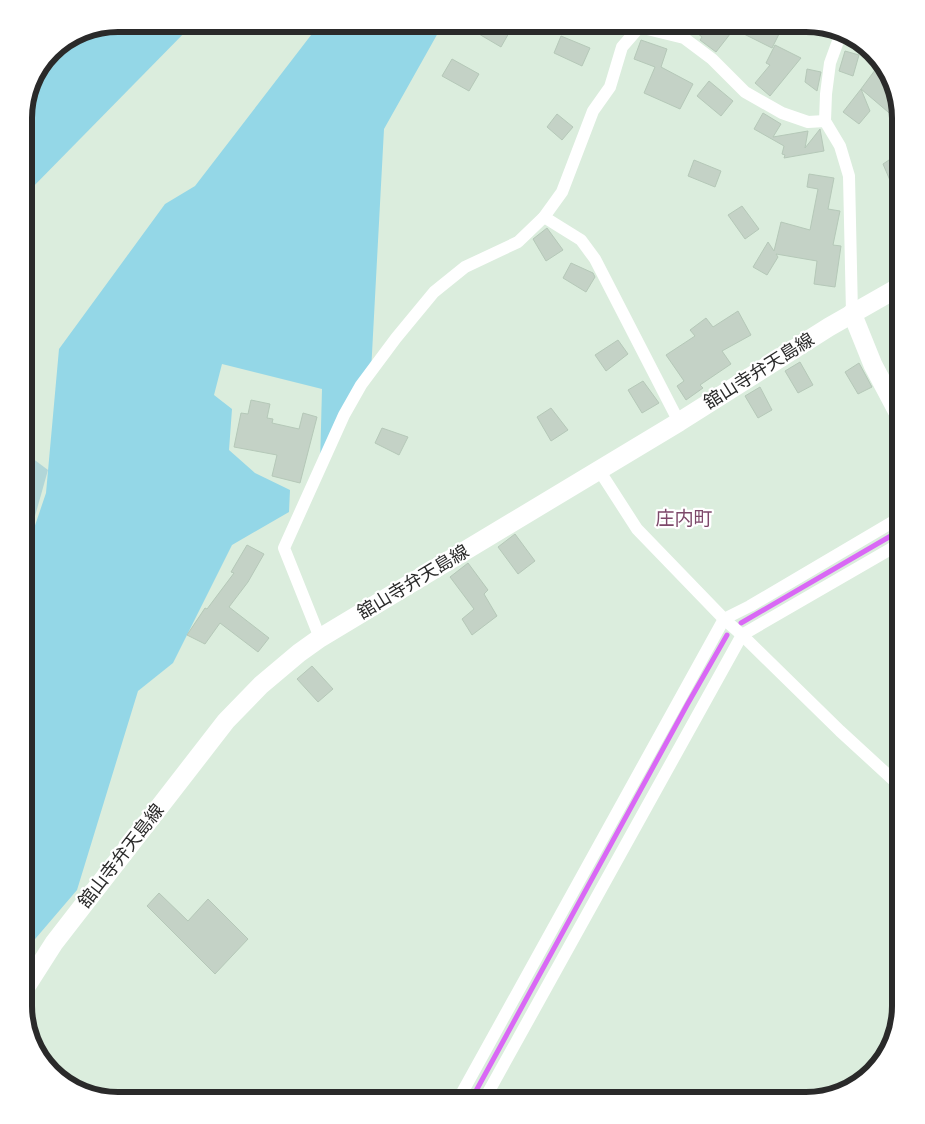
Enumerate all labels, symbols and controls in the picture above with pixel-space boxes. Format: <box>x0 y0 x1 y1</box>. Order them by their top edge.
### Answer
street label: 舘山寺弁天島線 <box>700 328 818 414</box>
district label: 庄内町 <box>655 507 713 530</box>
street label: 舘山寺弁天島線 <box>353 540 473 624</box>
street label: 舘山寺弁天島線 <box>74 800 168 912</box>

